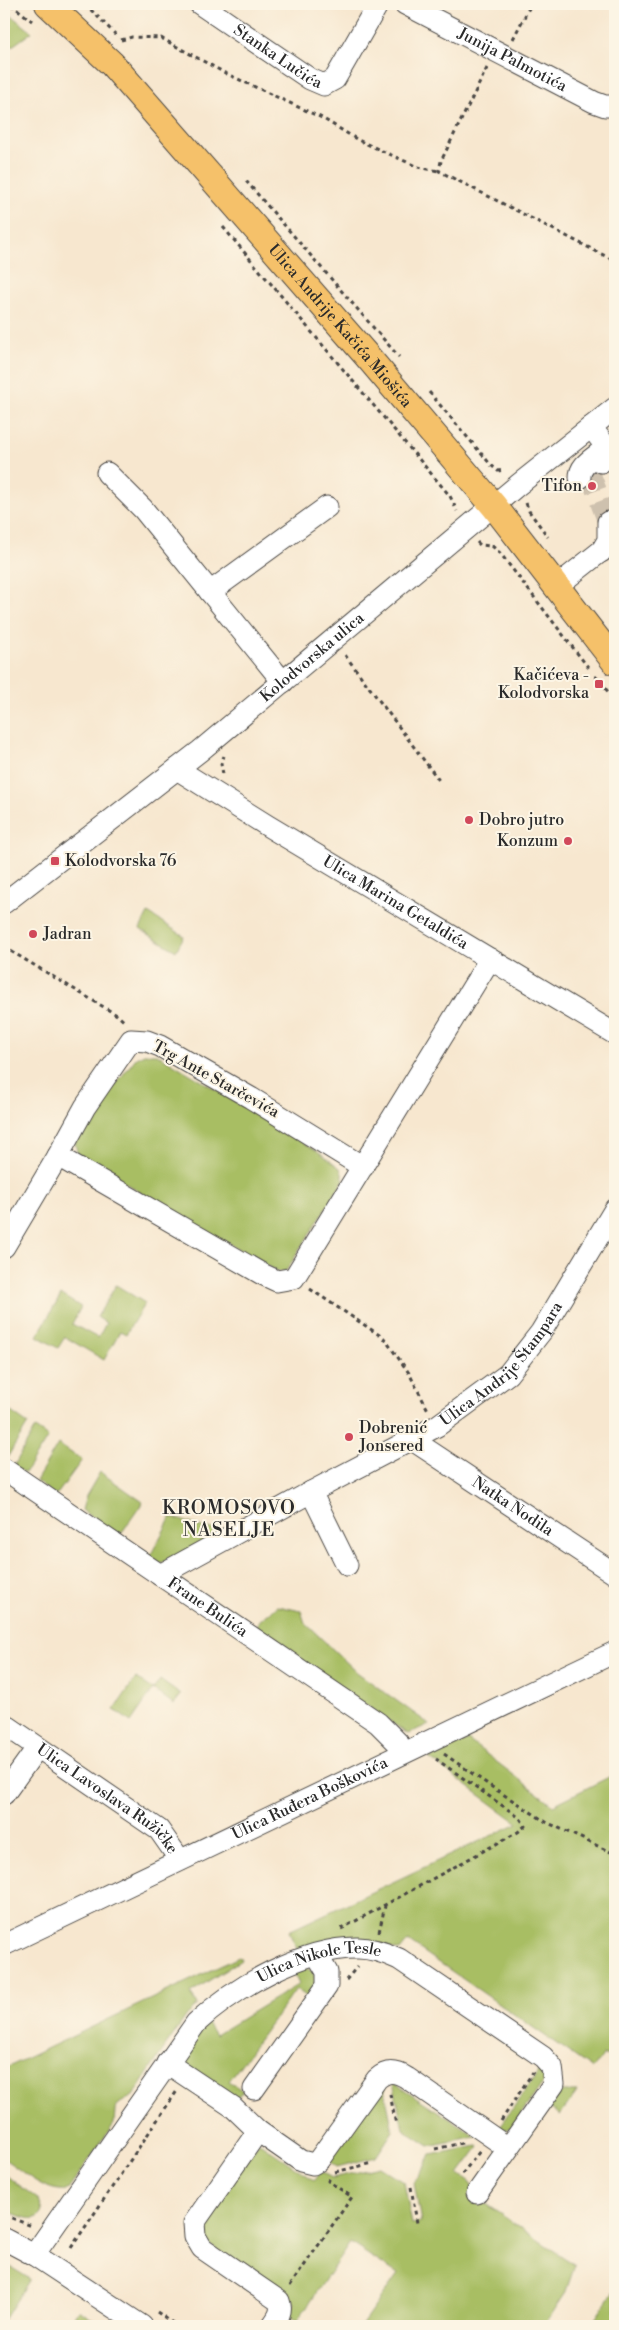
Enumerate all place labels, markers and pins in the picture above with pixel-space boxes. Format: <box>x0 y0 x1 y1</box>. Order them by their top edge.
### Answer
place label: Tifon <box>542 476 582 496</box>
marker: Tifon <box>586 480 598 492</box>
place label: Kačićeva - Kolodvorska <box>498 665 590 703</box>
marker: Kačićeva - Kolodvorska <box>593 678 605 690</box>
place label: Dobro jutro <box>479 810 564 830</box>
marker: Dobro jutro <box>463 814 475 826</box>
place label: Konzum <box>497 831 558 851</box>
marker: Konzum <box>562 835 574 847</box>
place label: Kolodvorska 76 <box>65 851 177 871</box>
marker: Kolodvorska 76 <box>49 855 61 867</box>
place label: Jadran <box>42 924 92 944</box>
marker: Jadran <box>27 928 39 940</box>
place label: Dobrenić Jonsered <box>358 1418 427 1456</box>
marker: Dobrenić Jonsered <box>343 1431 355 1443</box>

